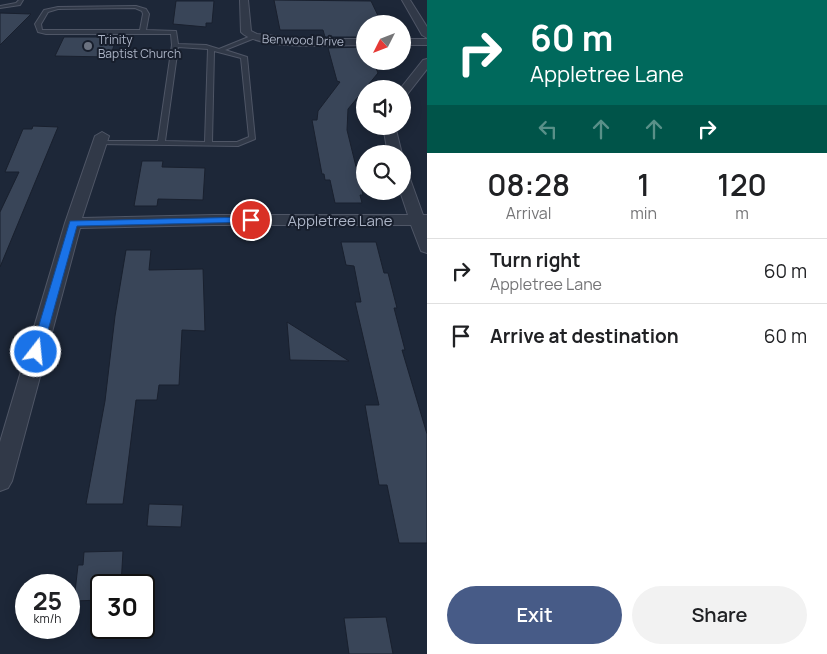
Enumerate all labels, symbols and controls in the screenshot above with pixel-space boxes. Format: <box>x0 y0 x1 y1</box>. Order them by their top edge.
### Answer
text: 60 m <box>530 14 613 62</box>
north arrow <box>356 15 411 70</box>
map controls <box>356 15 411 200</box>
icon: right <box>447 20 512 85</box>
street label: Benwood Drive <box>262 30 344 50</box>
place label: Trinity Baptist Church <box>98 31 181 62</box>
marker: Trinity Baptist Church <box>82 40 94 52</box>
text: Appletree Lane <box>530 59 684 89</box>
button: sound <box>356 80 411 135</box>
icon: left <box>534 115 562 143</box>
icon: ahead <box>587 115 615 143</box>
icon: ahead <box>640 115 668 143</box>
icon: right <box>693 115 721 143</box>
button: search <box>356 145 411 200</box>
text: 08:28 <box>487 164 570 205</box>
text: 1 <box>637 164 650 205</box>
text: 120 <box>717 164 767 205</box>
pin <box>230 199 272 241</box>
text: Arrival <box>506 202 551 224</box>
text: min <box>630 202 657 224</box>
text: m <box>735 202 749 224</box>
icon: arrive <box>237 206 265 234</box>
street label: Appletree Lane <box>288 210 393 231</box>
text: Turn right <box>490 247 580 273</box>
icon: right <box>447 257 475 285</box>
text: 60 m <box>764 258 807 284</box>
text: Appletree Lane <box>490 273 602 295</box>
icon: arrive <box>447 322 475 350</box>
text: Arrive at destination <box>490 323 679 349</box>
text: 60 m <box>764 323 807 349</box>
position arrow <box>9 325 61 377</box>
speed limit sign: 30 <box>90 574 155 639</box>
text: 25 <box>33 583 62 618</box>
button: Exit <box>447 586 622 644</box>
button: Share <box>632 586 807 644</box>
text: km/h <box>34 610 61 627</box>

